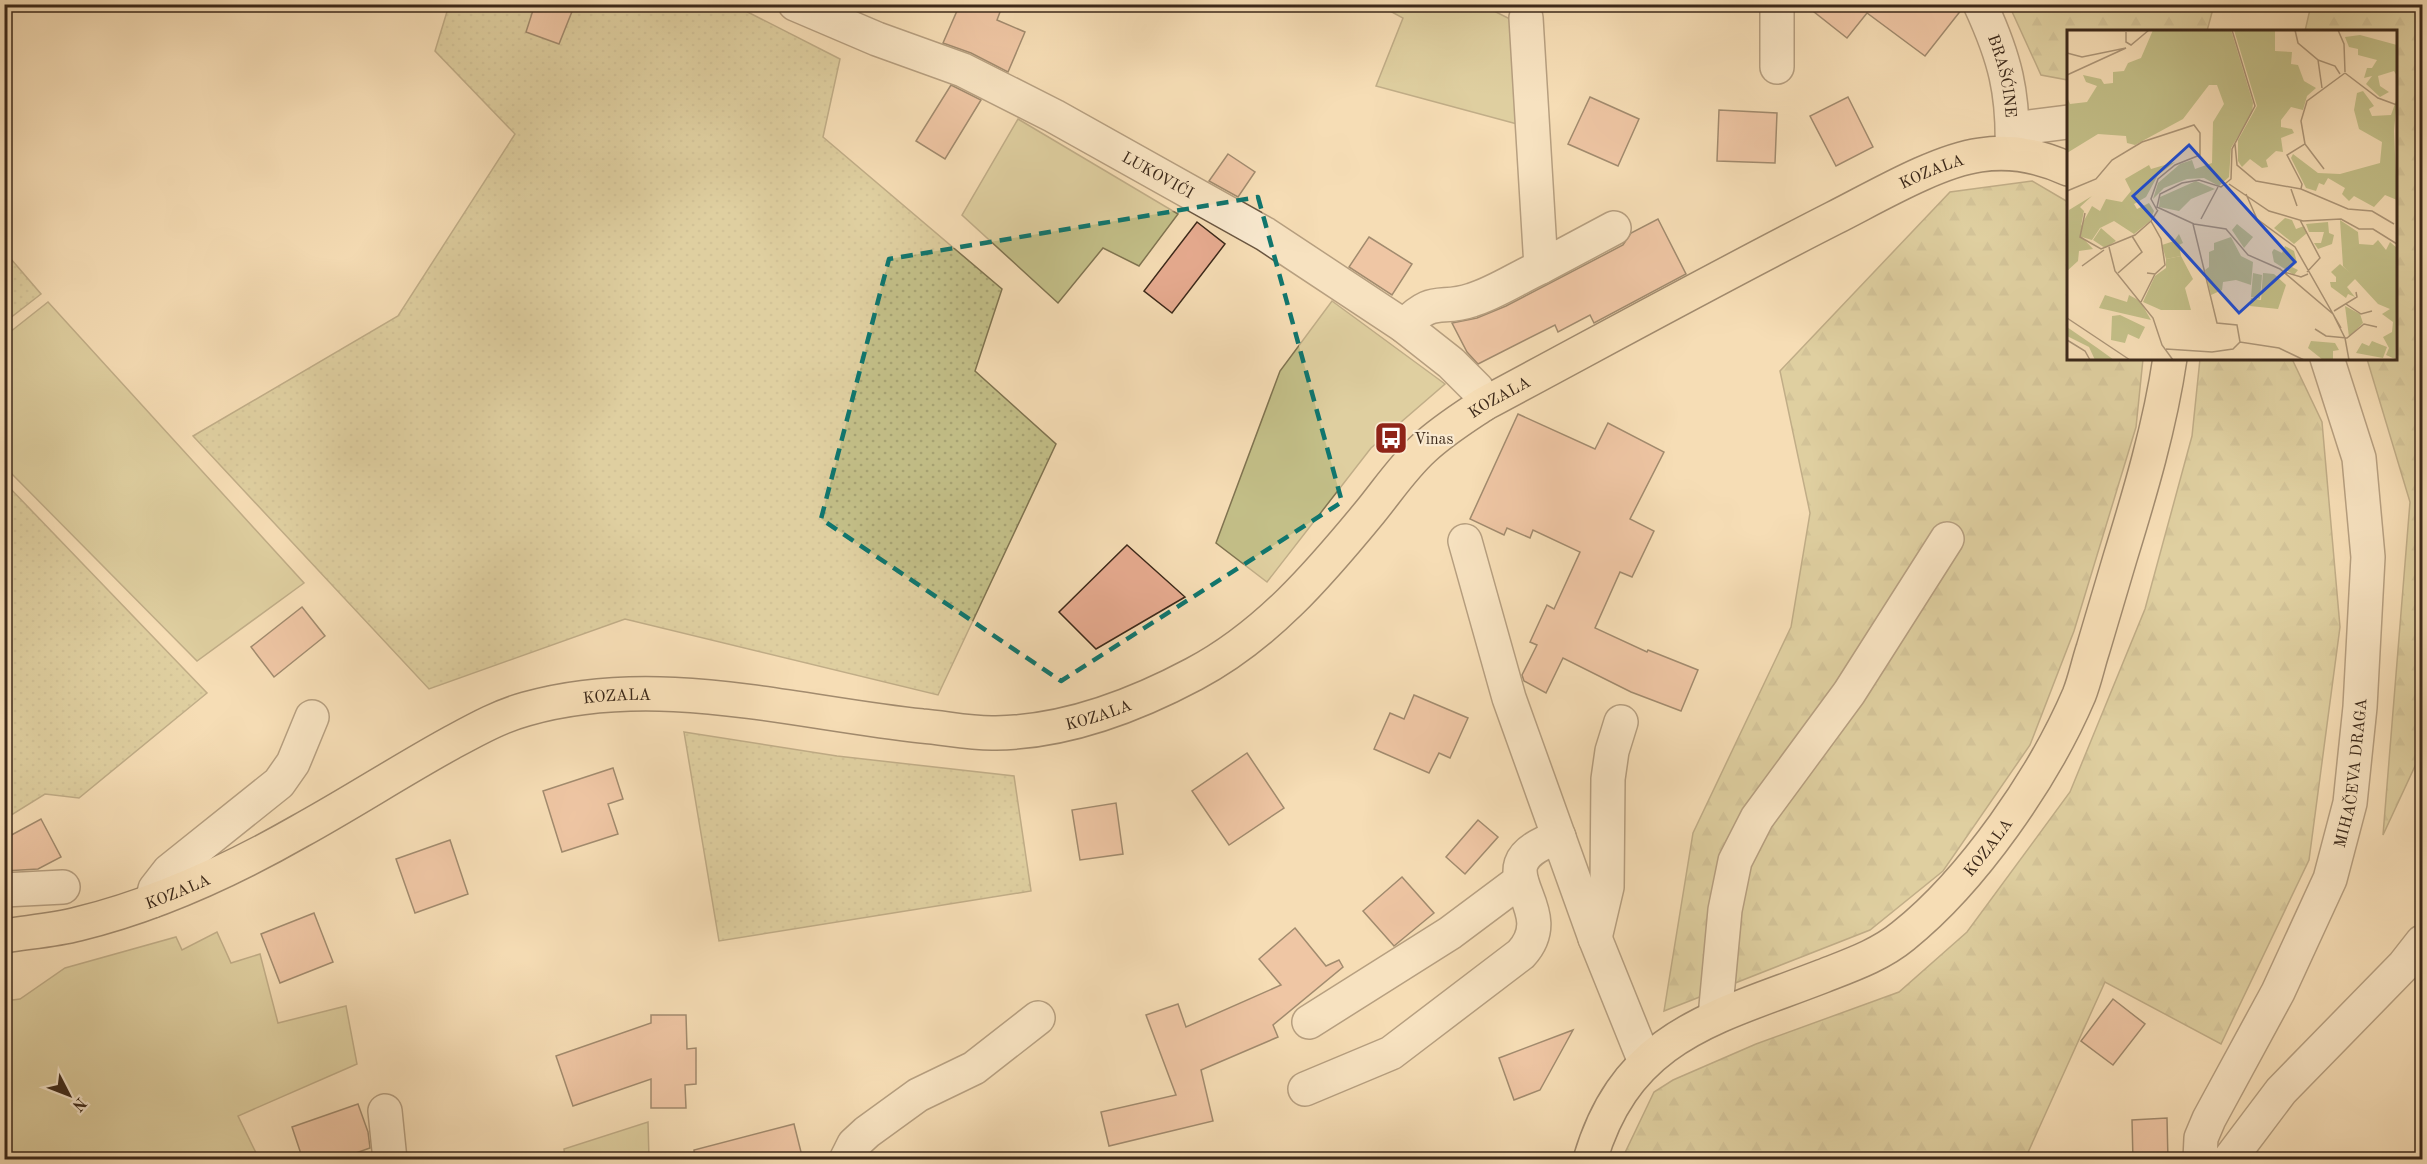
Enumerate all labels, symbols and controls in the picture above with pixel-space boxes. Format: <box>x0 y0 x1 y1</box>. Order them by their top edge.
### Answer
inset map <box>2067 30 2397 360</box>
street label: BRAŠĆINE <box>1984 33 2019 118</box>
street label: LUKOVIĆI <box>1119 150 1196 202</box>
street label: KOZALA <box>1897 153 1966 193</box>
street label: KOZALA <box>1466 375 1533 422</box>
bus stop icon: Vinas <box>1373 420 1409 456</box>
place label: Vinas <box>1414 432 1454 448</box>
street label: KOZALA <box>582 688 651 707</box>
street label: KOZALA <box>1064 698 1134 734</box>
street label: MIHAČEVA DRAGA <box>2333 698 2370 850</box>
street label: KOZALA <box>1962 816 2016 880</box>
street label: KOZALA <box>144 872 213 913</box>
north arrow <box>39 1065 99 1125</box>
text: N <box>68 1094 89 1114</box>

